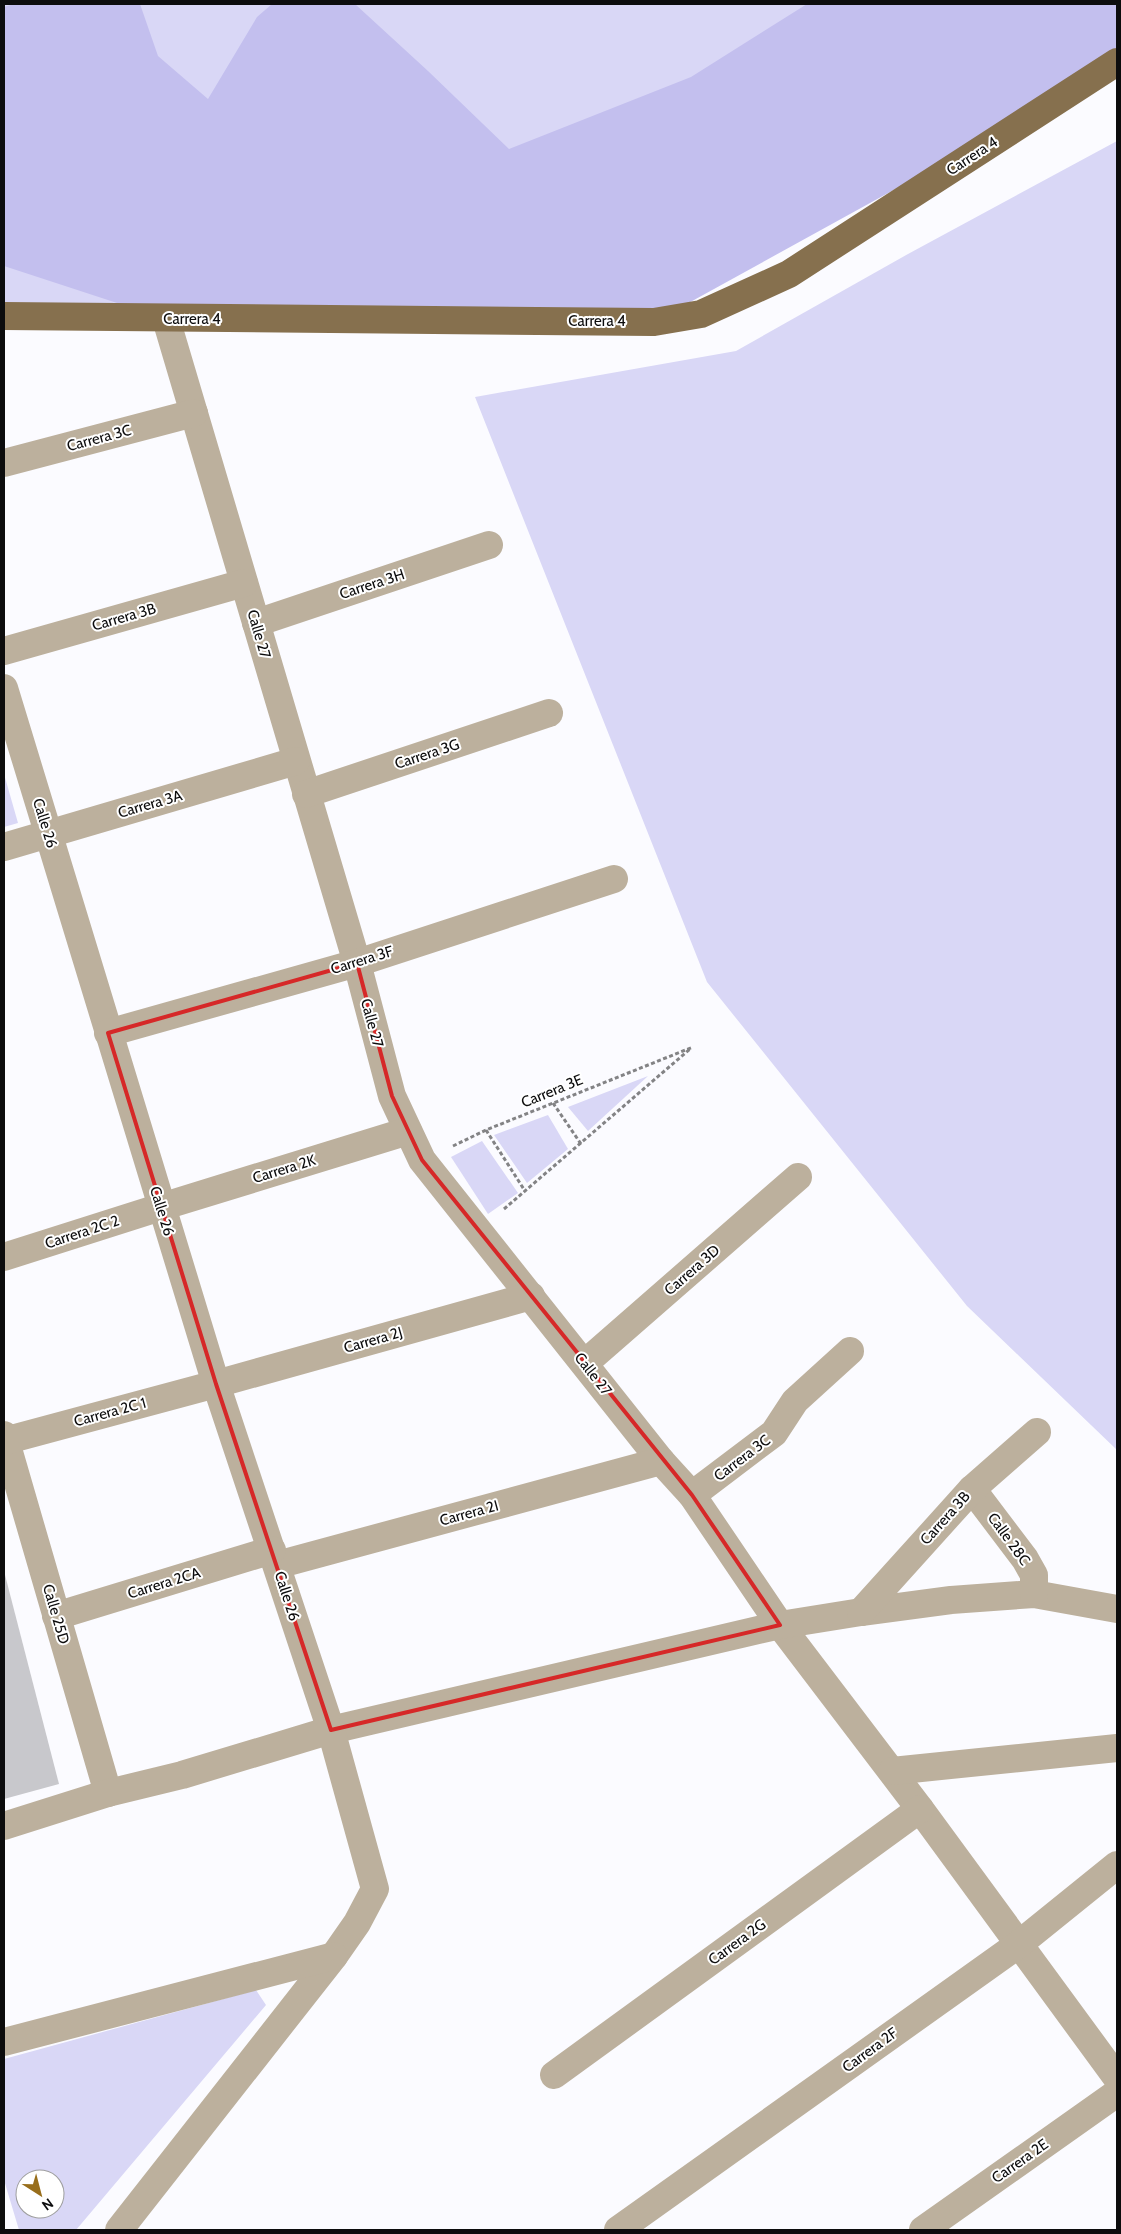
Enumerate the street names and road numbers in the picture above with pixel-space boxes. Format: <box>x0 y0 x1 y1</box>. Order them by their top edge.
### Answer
street label: Carrera 4 <box>943 133 1001 179</box>
street label: Carrera 4 <box>163 310 221 328</box>
street label: Carrera 4 <box>568 312 626 330</box>
street label: Carrera 3C <box>65 421 133 455</box>
street label: Carrera 3H <box>337 565 407 603</box>
street label: Carrera 3B <box>90 599 158 635</box>
street label: Calle 27 <box>243 608 275 661</box>
street label: Carrera 3G <box>392 735 462 773</box>
street label: Carrera 3A <box>116 786 185 822</box>
street label: Calle 26 <box>29 796 61 850</box>
street label: Carrera 3F <box>328 942 396 978</box>
street label: Calle 27 <box>357 997 387 1050</box>
street label: Carrera 3E <box>518 1070 586 1112</box>
street label: Carrera 2K <box>250 1151 318 1187</box>
street label: Calle 26 <box>146 1184 178 1238</box>
street label: Carrera 2C 2 <box>43 1212 122 1252</box>
street label: Carrera 3D <box>661 1241 723 1299</box>
street label: Carrera 2J <box>342 1323 404 1357</box>
street label: Calle 27 <box>571 1349 616 1400</box>
street label: Carrera 2C 1 <box>72 1394 148 1430</box>
street label: Carrera 3C <box>710 1431 774 1485</box>
street label: Carrera 3B <box>916 1488 974 1548</box>
street label: Carrera 2I <box>438 1497 500 1529</box>
street label: Calle 28C <box>984 1509 1034 1569</box>
street label: Carrera 2CA <box>126 1563 203 1603</box>
street label: Calle 26 <box>271 1569 303 1623</box>
street label: Calle 25D <box>39 1582 73 1646</box>
street label: Carrera 2G <box>705 1915 769 1969</box>
street label: Carrera 2F <box>839 2024 901 2076</box>
street label: Carrera 2E <box>988 2135 1052 2187</box>

